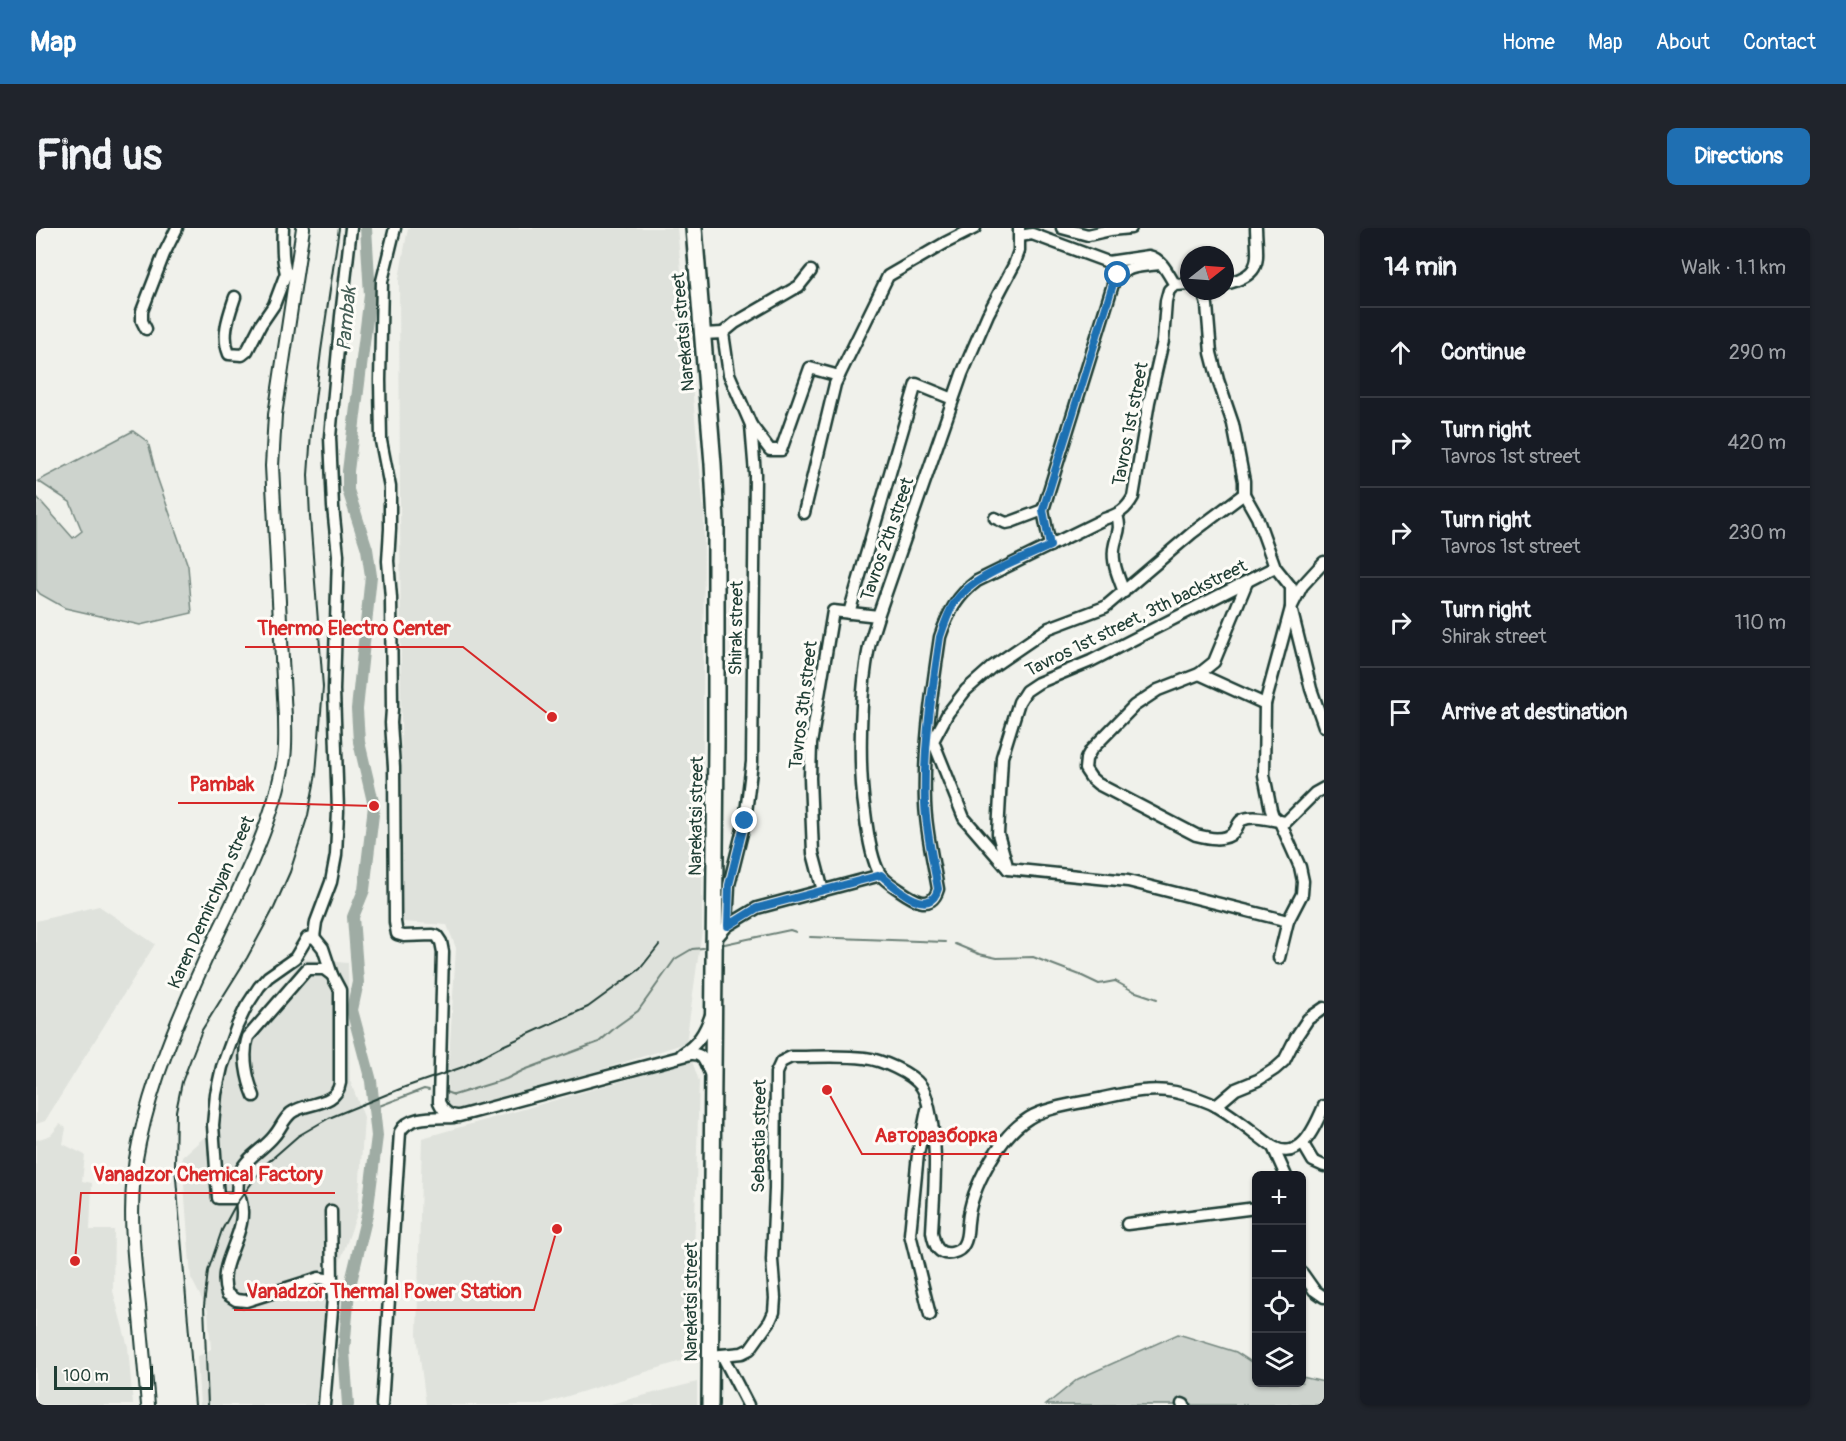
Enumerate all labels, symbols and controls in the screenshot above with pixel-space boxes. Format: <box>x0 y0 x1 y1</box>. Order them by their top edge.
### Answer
text: Map <box>30 25 76 60</box>
text: Home <box>1502 29 1555 56</box>
text: Map <box>1588 29 1623 56</box>
text: About <box>1656 29 1710 56</box>
text: Contact <box>1743 29 1816 56</box>
button: Directions <box>1667 128 1810 185</box>
text: Find us <box>36 130 162 182</box>
north arrow <box>1180 246 1234 300</box>
text: 14 min <box>1384 251 1457 283</box>
text: Walk · 1.1 km <box>1681 255 1786 280</box>
route start <box>1104 261 1130 287</box>
street label: Narekatsi street <box>667 271 700 393</box>
water label: Pambak <box>331 284 362 352</box>
icon: ahead <box>1384 336 1417 369</box>
text: Continue <box>1441 338 1525 366</box>
text: 290 m <box>1729 340 1786 365</box>
street label: Tavros 1st street <box>1107 359 1154 488</box>
text: Turn right <box>1441 416 1531 444</box>
icon: right <box>1384 426 1417 459</box>
text: 420 m <box>1727 430 1786 455</box>
text: Tavros 1st street <box>1441 444 1581 469</box>
street label: Tavros 2th street <box>856 474 920 604</box>
text: Turn right <box>1441 506 1531 534</box>
icon: right <box>1384 516 1417 549</box>
text: 230 m <box>1729 520 1786 545</box>
text: Tavros 1st street <box>1441 534 1581 559</box>
street label: Tavros 1st street, 3th backstreet <box>1022 554 1252 682</box>
street label: Shirak street <box>724 580 749 676</box>
text: Turn right <box>1441 596 1531 624</box>
icon: right <box>1384 606 1417 639</box>
callout: Thermo Electro Center <box>245 609 463 647</box>
text: 110 m <box>1735 610 1786 635</box>
text: Thermo Electro Center <box>256 616 452 641</box>
text: Shirak street <box>1441 624 1546 649</box>
street label: Tavros 3th street <box>784 639 823 771</box>
icon: arrive <box>1384 696 1417 729</box>
text: Arrive at destination <box>1441 698 1627 726</box>
street label: Narekatsi street <box>684 755 709 876</box>
callout: Pambak <box>178 765 266 803</box>
text: Pambak <box>190 772 255 797</box>
route end <box>731 807 757 833</box>
street label: Karen Demirchyan street <box>163 811 260 992</box>
street label: Sebastia street <box>747 1078 772 1193</box>
callout: Авторазборка <box>862 1116 1009 1154</box>
text: Авторазборка <box>874 1123 998 1148</box>
callout: Vanadzor Chemical Factory <box>81 1155 335 1193</box>
text: Vanadzor Chemical Factory <box>93 1162 323 1187</box>
map controls <box>1252 1171 1306 1387</box>
button: + <box>1252 1171 1306 1225</box>
button: − <box>1252 1225 1306 1279</box>
street label: Narekatsi street <box>680 1241 703 1362</box>
callout: Vanadzor Thermal Power Station <box>234 1272 534 1310</box>
text: Vanadzor Thermal Power Station <box>246 1279 522 1304</box>
button: locate <box>1252 1279 1306 1333</box>
button: layers <box>1252 1333 1306 1387</box>
scale bar <box>54 1363 153 1390</box>
text: 100 m <box>63 1366 109 1386</box>

